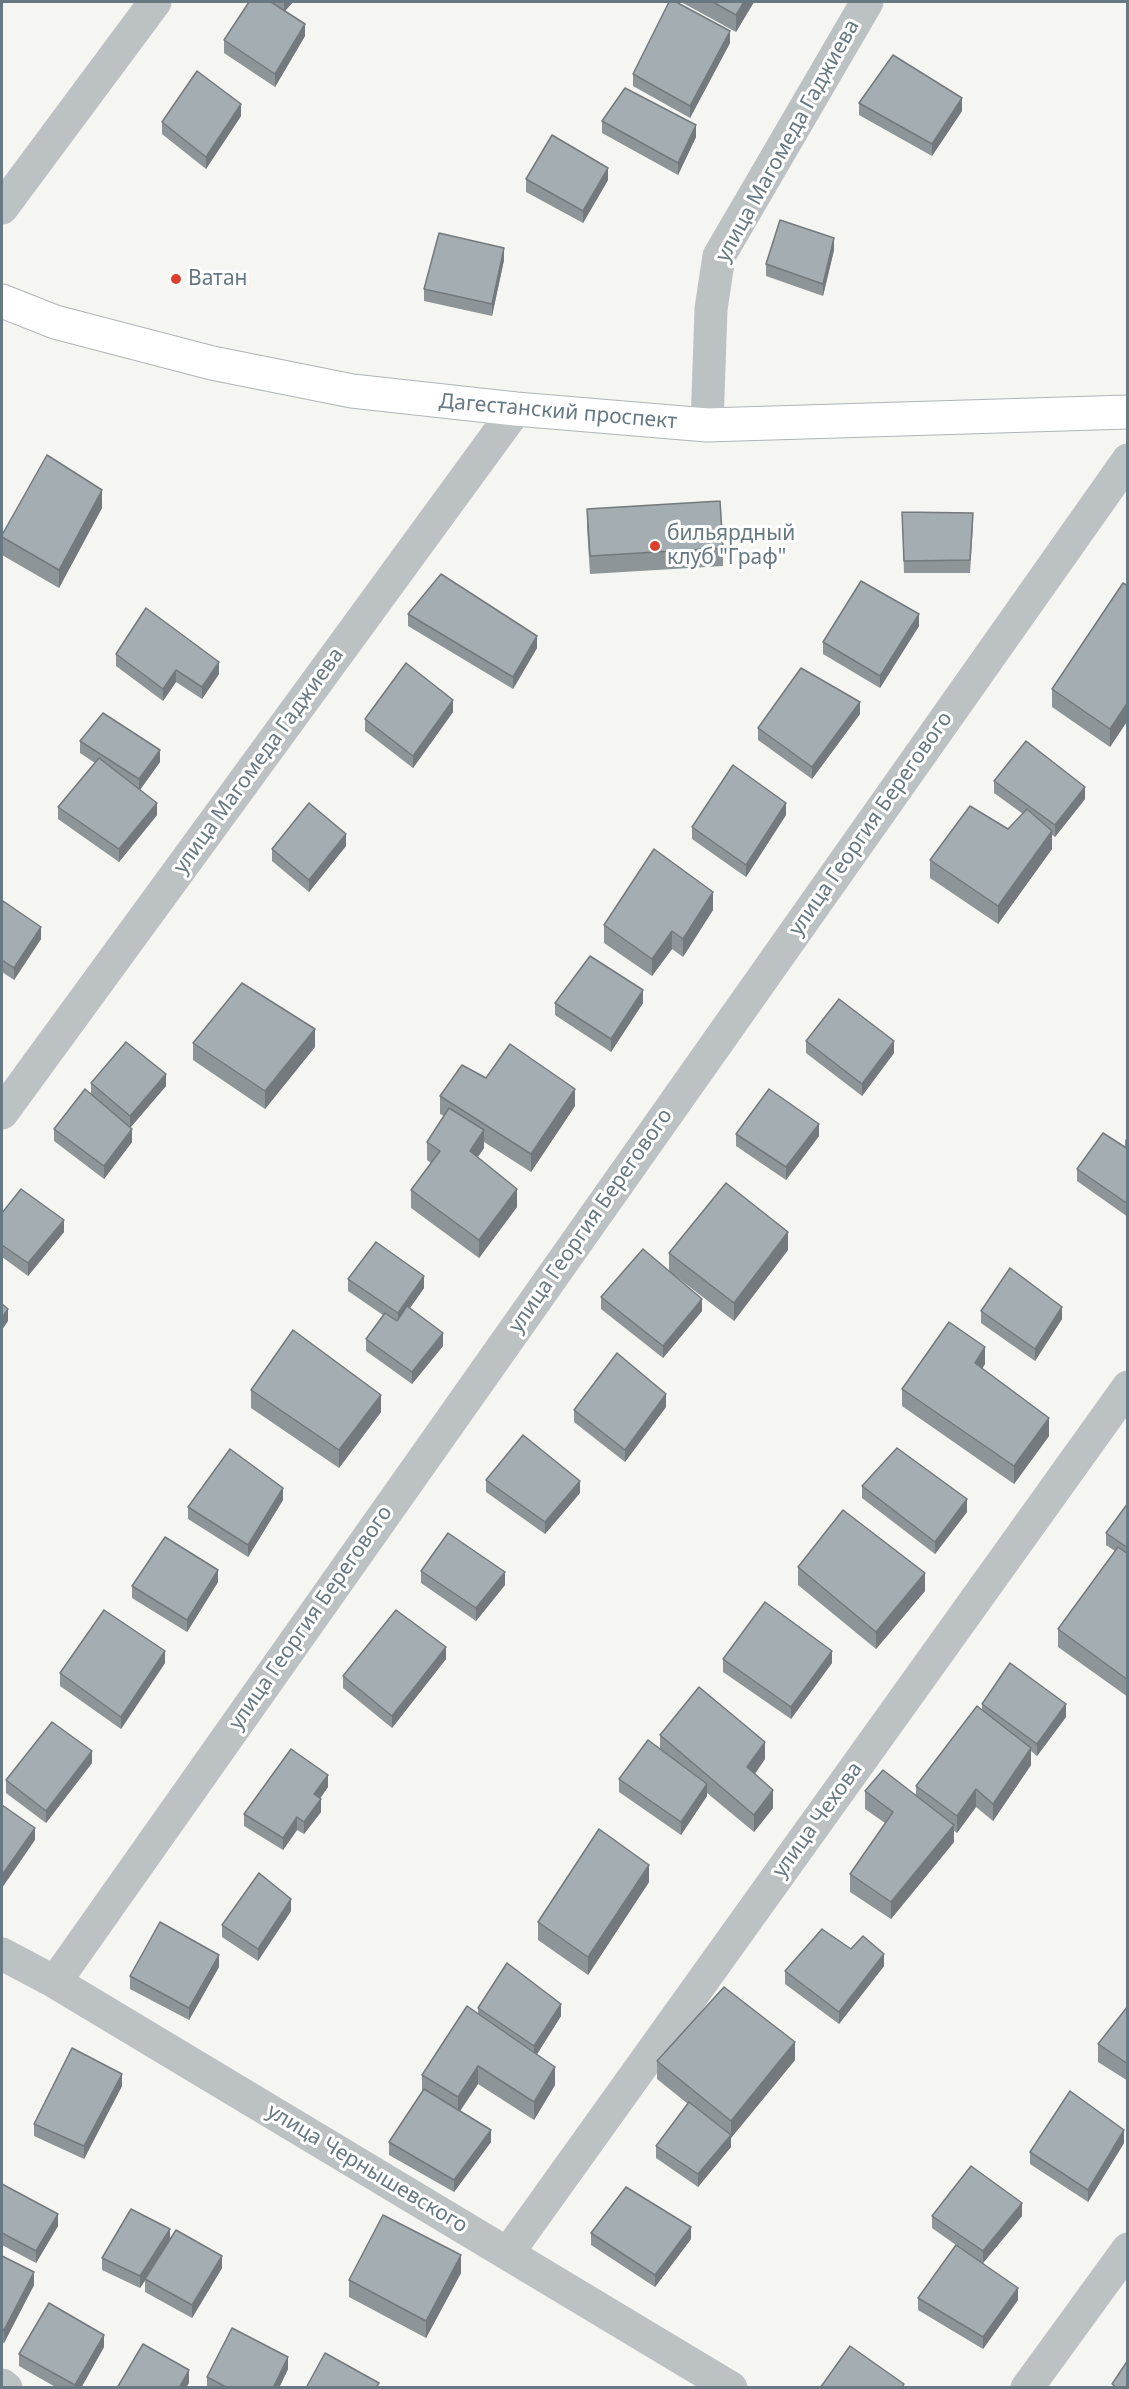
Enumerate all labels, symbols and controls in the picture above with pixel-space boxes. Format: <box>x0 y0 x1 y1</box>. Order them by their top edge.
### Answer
street label: улица Магомеда Гаджиева <box>711 16 865 266</box>
place label: Ватан <box>188 266 247 292</box>
marker: Ватан <box>169 272 183 286</box>
street label: Дагестанский проспект <box>438 389 678 435</box>
place label: бильярдный клуб "Граф" <box>667 521 795 571</box>
marker: бильярдный клуб "Граф" <box>648 539 662 553</box>
street label: улица Магомеда Гаджиева <box>169 643 349 879</box>
street label: улица Георгия Берегового <box>784 707 958 941</box>
street label: улица Георгия Берегового <box>504 1104 678 1338</box>
street label: улица Георгия Берегового <box>224 1501 398 1735</box>
street label: улица Чехова <box>768 1757 868 1883</box>
street label: улица Чернышевского <box>262 2099 472 2239</box>

